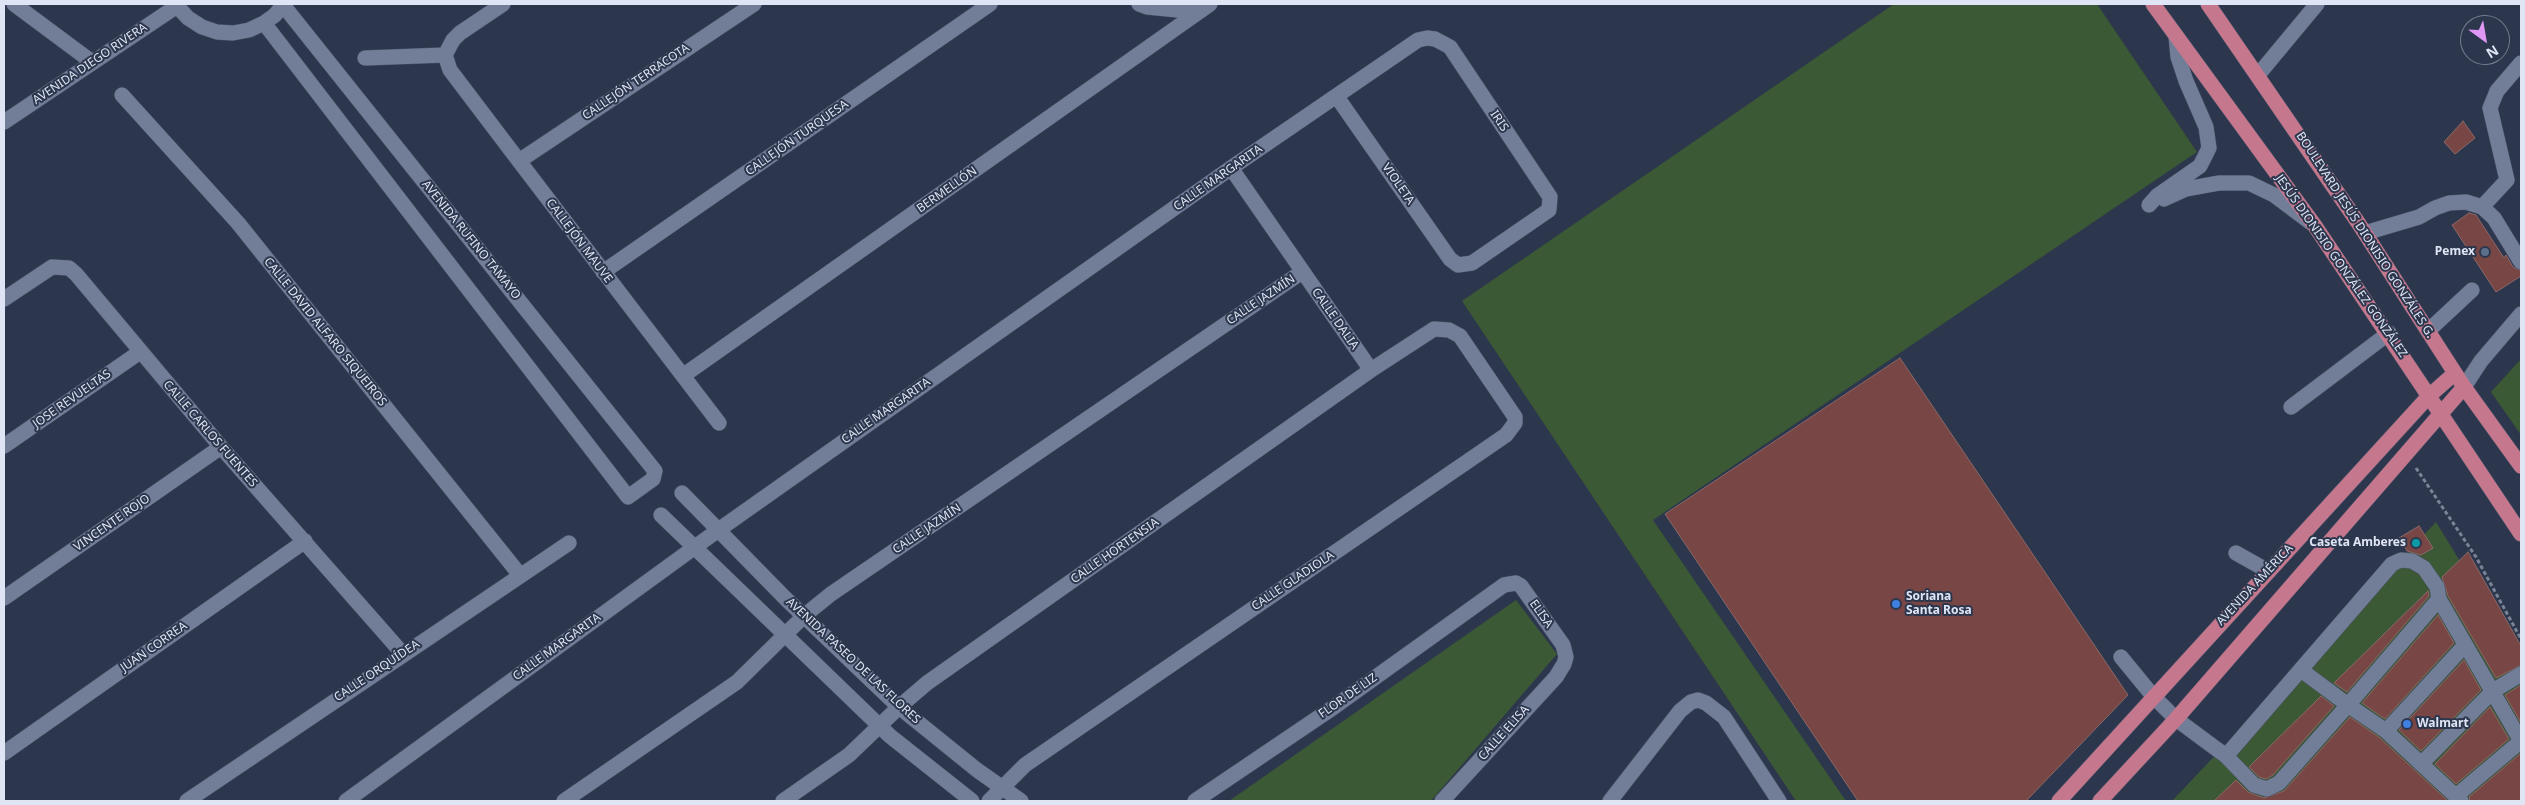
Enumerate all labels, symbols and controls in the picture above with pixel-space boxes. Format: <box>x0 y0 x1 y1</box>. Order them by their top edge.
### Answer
north arrow <box>2460 15 2510 65</box>
street label: AVENIDA DIEGO RIVERA <box>30 20 150 108</box>
street label: CALLEJÓN TERRACOTA <box>580 41 692 123</box>
text: N <box>2483 41 2503 63</box>
street label: CALLEJÓN TURQUESA <box>743 97 851 179</box>
street label: IRIS <box>1487 108 1511 134</box>
street label: BOULEVARD JESÚS DIONISIO GONZÁLES G. <box>2293 129 2437 341</box>
street label: CALLE MARGARITA <box>1171 142 1265 214</box>
street label: VIOLETA <box>1379 161 1417 207</box>
street label: BERMELLÓN <box>914 164 980 216</box>
street label: JESÚS DIONISIO GONZÁLEZ GONZÁLEZ <box>2272 172 2410 360</box>
street label: AVENIDA RUFINO TAMAYO <box>419 178 523 302</box>
street label: CALLEJÓN MAUVE <box>543 196 615 286</box>
place label: Pemex <box>2435 245 2475 259</box>
marker: Pemex <box>2479 246 2491 258</box>
street label: CALLE DAVID ALFARO SIQUEIROS <box>261 255 389 409</box>
street label: CALLE JAZMÍN <box>1224 272 1298 328</box>
street label: CALLE DALIA <box>1309 285 1361 353</box>
street label: JOSE REVUELTAS <box>30 367 114 431</box>
street label: CALLE MARGARITA <box>839 375 933 447</box>
street label: CALLE CARLOS FUENTES <box>160 378 260 490</box>
street label: VINCENTE ROJO <box>71 491 153 555</box>
street label: CALLE JAZMÍN <box>890 501 964 557</box>
street label: CALLE HORTENSIA <box>1068 515 1162 587</box>
place label: Caseta Amberes <box>2309 536 2406 550</box>
marker: Caseta Amberes <box>2410 537 2422 549</box>
street label: AVENIDA AMÉRICA <box>2214 541 2296 629</box>
street label: CALLE GLADIOLA <box>1249 548 1337 614</box>
place label: Soriana Santa Rosa <box>1906 590 1972 618</box>
street label: AVENIDA PASEO DE LAS FLORES <box>783 595 923 727</box>
street label: ELISA <box>1526 597 1556 631</box>
marker: Soriana Santa Rosa <box>1890 598 1902 610</box>
street label: CALLE MARGARITA <box>510 610 604 684</box>
street label: JUAN CORREA <box>118 619 190 675</box>
street label: CALLE ORQUÍDEA <box>332 637 422 705</box>
street label: FLOR DE LIZ <box>1316 671 1380 721</box>
street label: CALLE ELISA <box>1476 703 1532 763</box>
place label: Walmart <box>2417 717 2469 731</box>
marker: Walmart <box>2401 718 2413 730</box>

